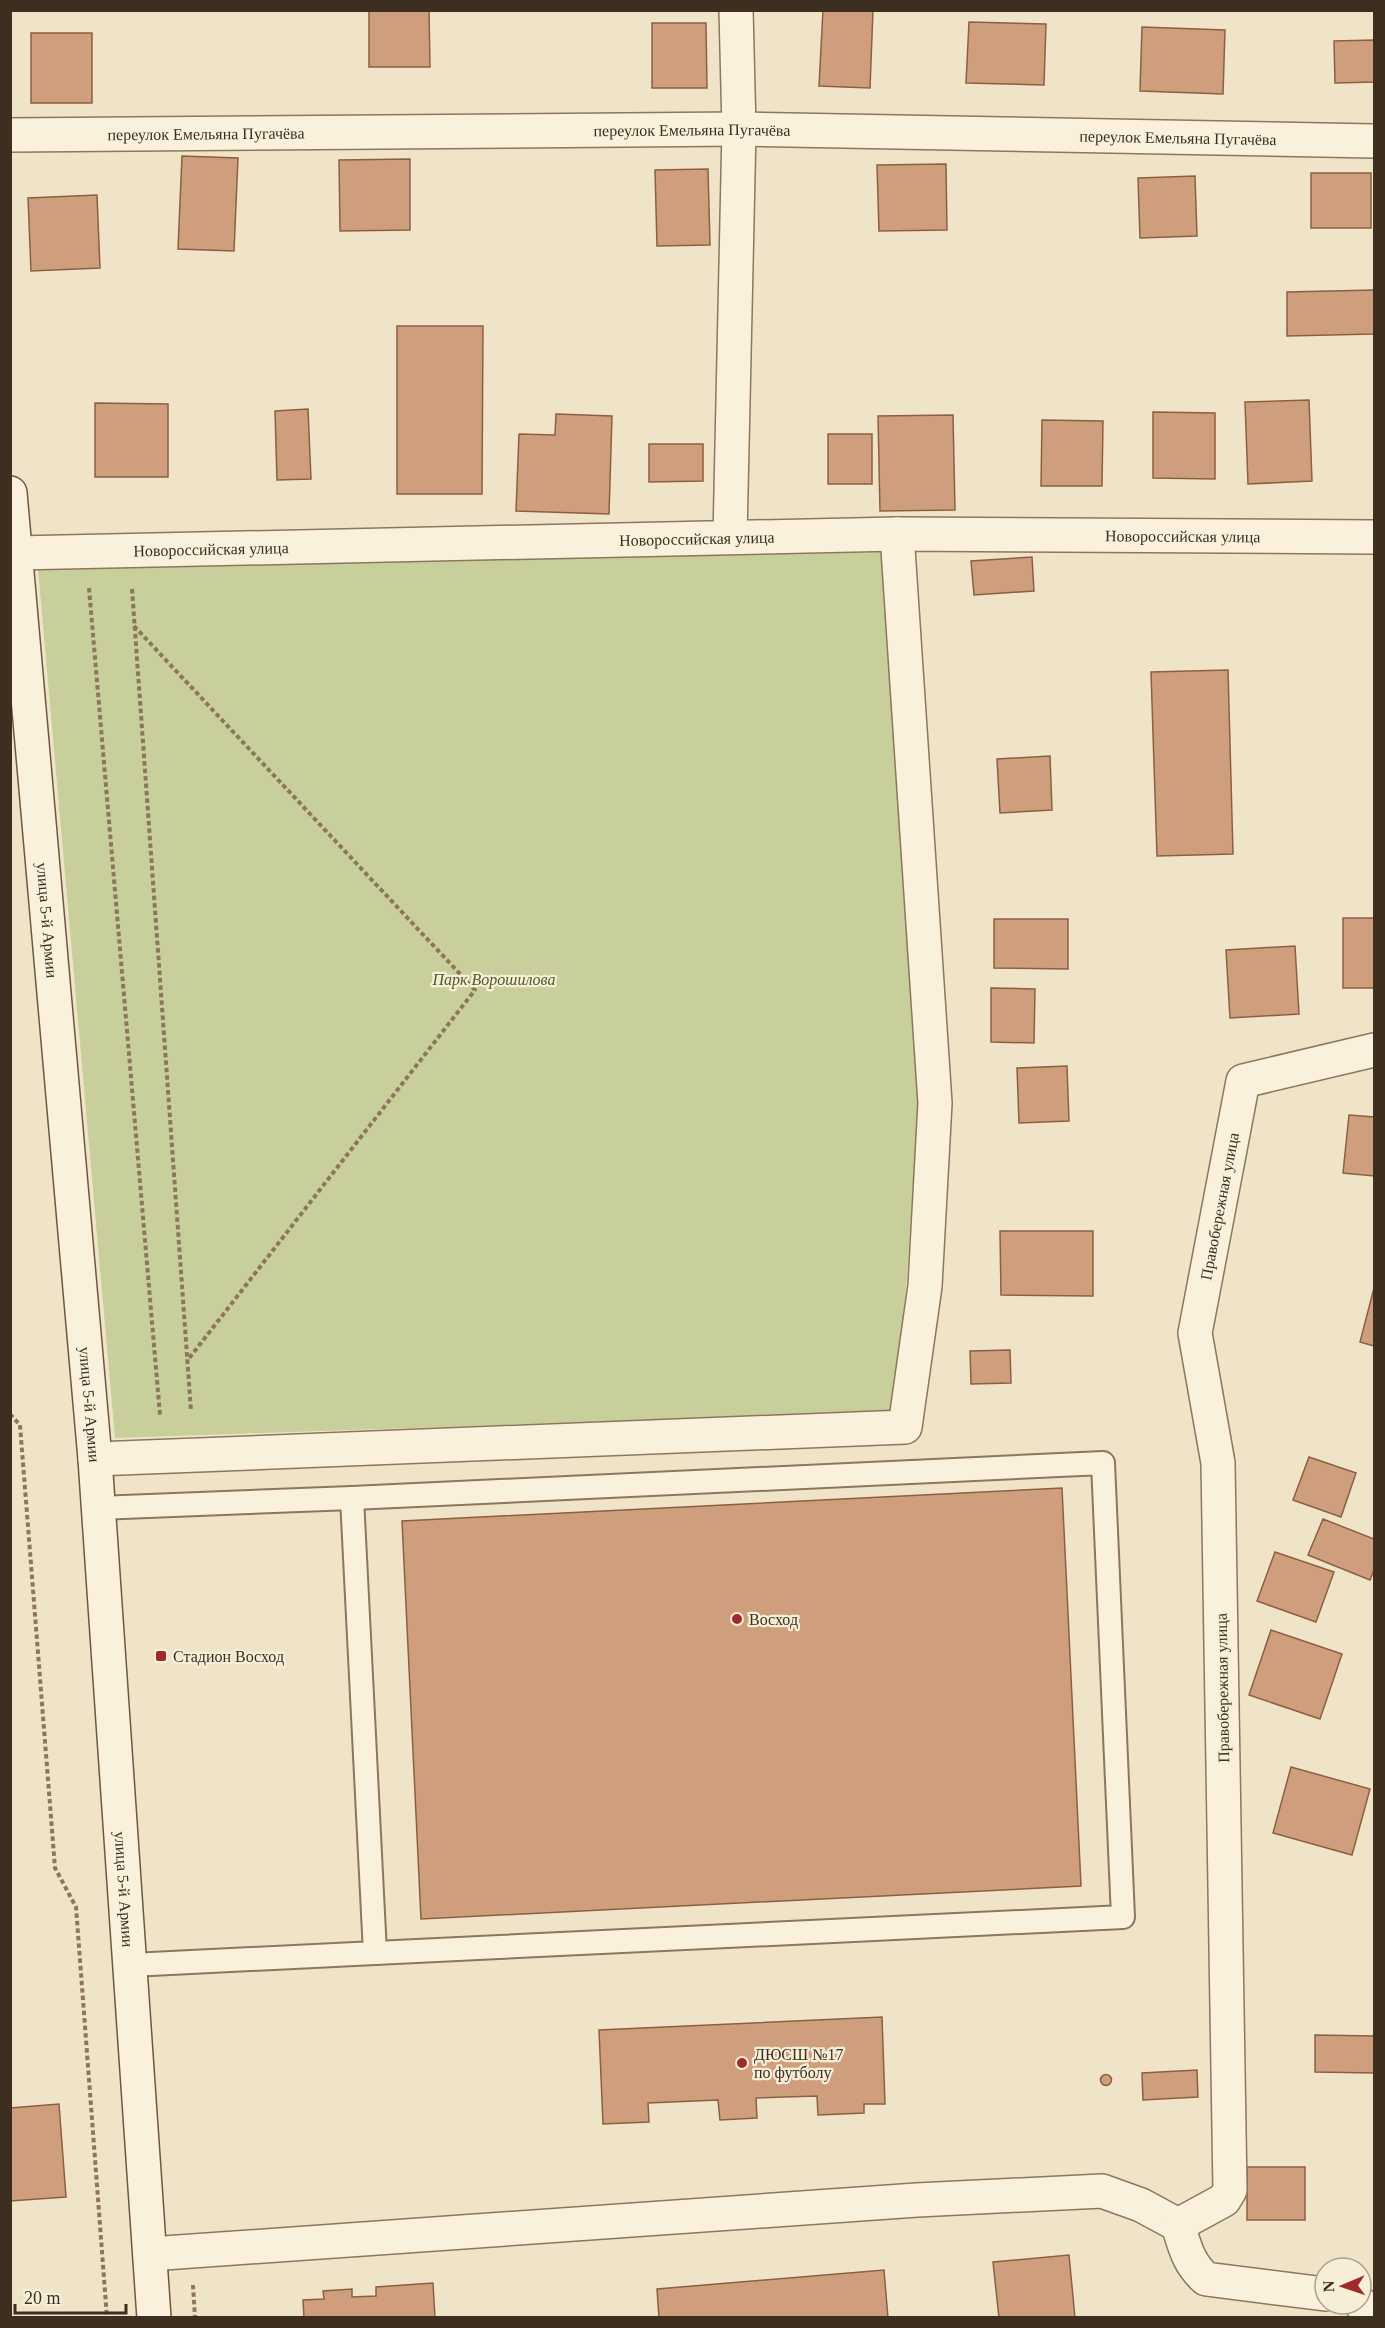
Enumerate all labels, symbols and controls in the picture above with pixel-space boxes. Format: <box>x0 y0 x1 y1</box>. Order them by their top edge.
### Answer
street label: переулок Емельяна Пугачёва <box>593 121 791 140</box>
street label: переулок Емельяна Пугачёва <box>107 125 305 144</box>
street label: переулок Емельяна Пугачёва <box>1079 127 1277 148</box>
street label: Новороссийская улица <box>1105 527 1261 546</box>
street label: Новороссийская улица <box>619 529 775 549</box>
street label: Новороссийская улица <box>133 539 289 560</box>
street label: улица 5-й Армии <box>33 862 61 979</box>
park label: Парк Ворошилова <box>432 971 555 989</box>
street label: Правобережная улица <box>1197 1131 1242 1281</box>
street label: улица 5-й Армии <box>75 1346 103 1463</box>
place label: Восход <box>749 1611 798 1629</box>
marker: Восход <box>730 1612 744 1626</box>
street label: Правобережная улица <box>1213 1613 1233 1763</box>
place label: Стадион Восход <box>173 1648 284 1666</box>
marker: Стадион Восход <box>154 1649 168 1663</box>
street label: улица 5-й Армии <box>111 1831 137 1948</box>
place label: ДЮСШ №17 по футболу <box>754 2046 843 2082</box>
marker: ДЮСШ №17 по футболу <box>735 2056 749 2070</box>
north arrow <box>1313 2256 1373 2316</box>
scale bar <box>15 2277 126 2315</box>
text: N <box>1320 2280 1337 2293</box>
text: 20 m <box>24 2288 61 2308</box>

